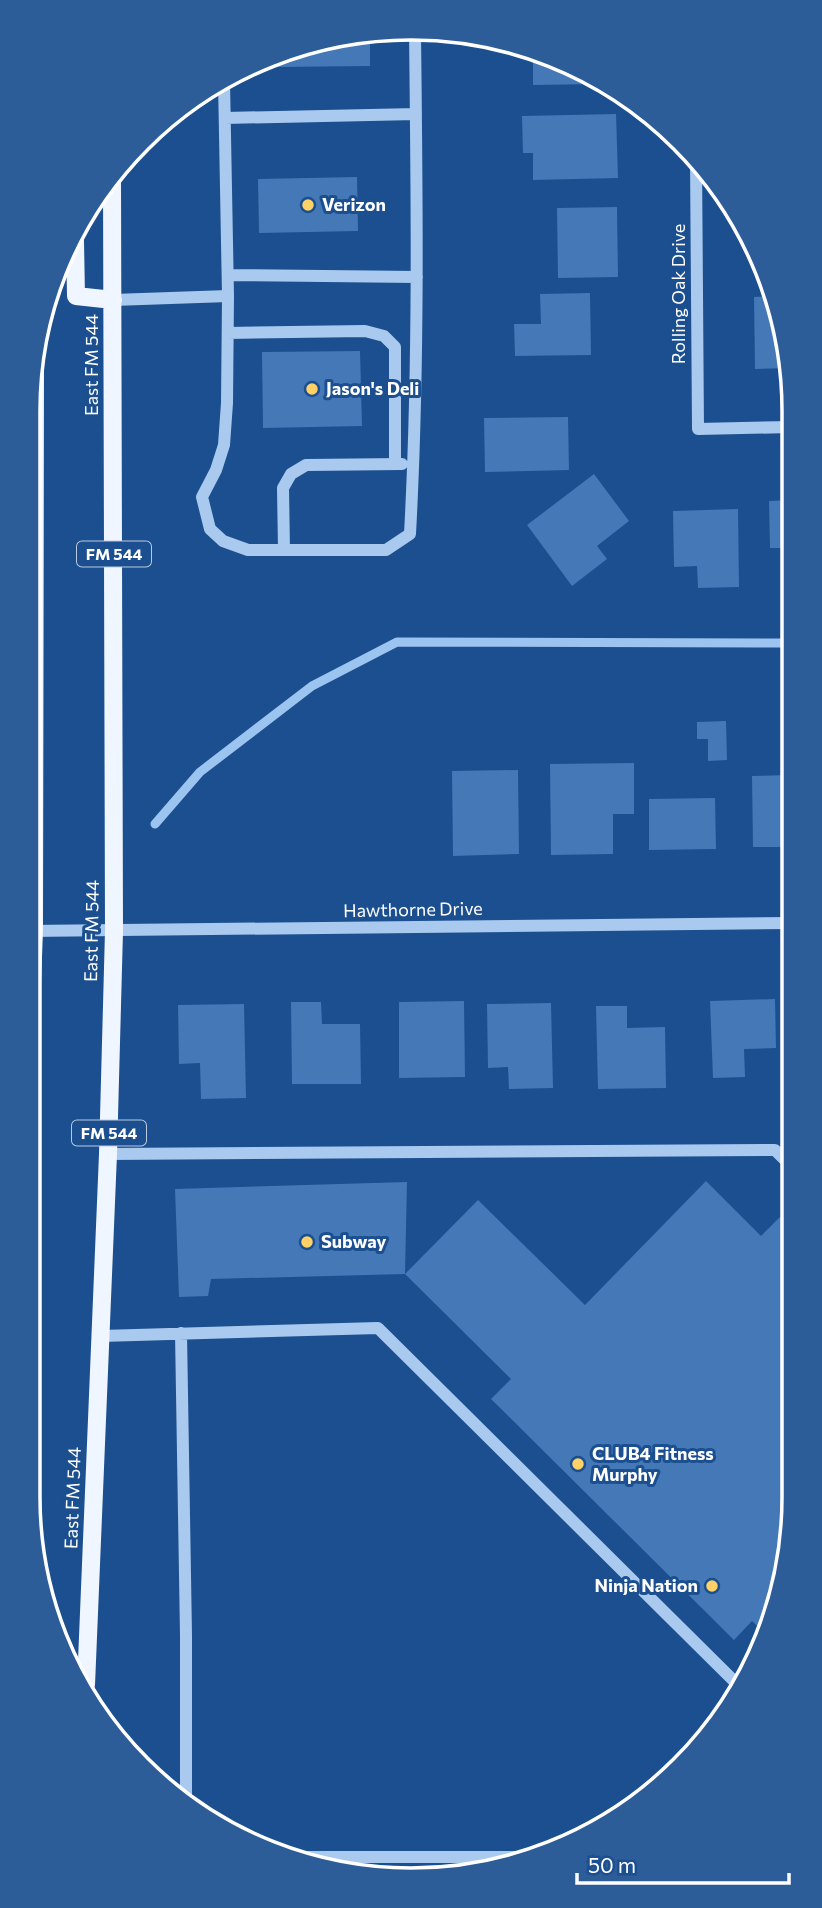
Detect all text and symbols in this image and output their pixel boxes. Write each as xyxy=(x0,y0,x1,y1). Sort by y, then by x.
place label: Verizon xyxy=(322,193,386,215)
marker: Verizon xyxy=(300,197,316,213)
street label: Rolling Oak Drive xyxy=(667,224,689,364)
street label: East FM 544 xyxy=(80,314,102,416)
place label: Jason's Deli xyxy=(326,377,419,399)
marker: Jason's Deli xyxy=(304,381,320,397)
road number: FM 544 xyxy=(77,541,151,566)
street label: East FM 544 xyxy=(79,880,103,982)
street label: Hawthorne Drive xyxy=(343,897,483,921)
road number: FM 544 xyxy=(72,1120,146,1146)
place label: Subway xyxy=(321,1230,386,1252)
marker: Subway xyxy=(299,1234,315,1250)
place label: CLUB4 Fitness Murphy xyxy=(592,1442,714,1485)
street label: East FM 544 xyxy=(59,1446,85,1549)
marker: CLUB4 Fitness Murphy xyxy=(570,1456,586,1472)
place label: Ninja Nation xyxy=(594,1574,698,1596)
marker: Ninja Nation xyxy=(704,1578,720,1594)
scale bar xyxy=(577,1842,789,1886)
text: 50 m xyxy=(588,1852,636,1877)

